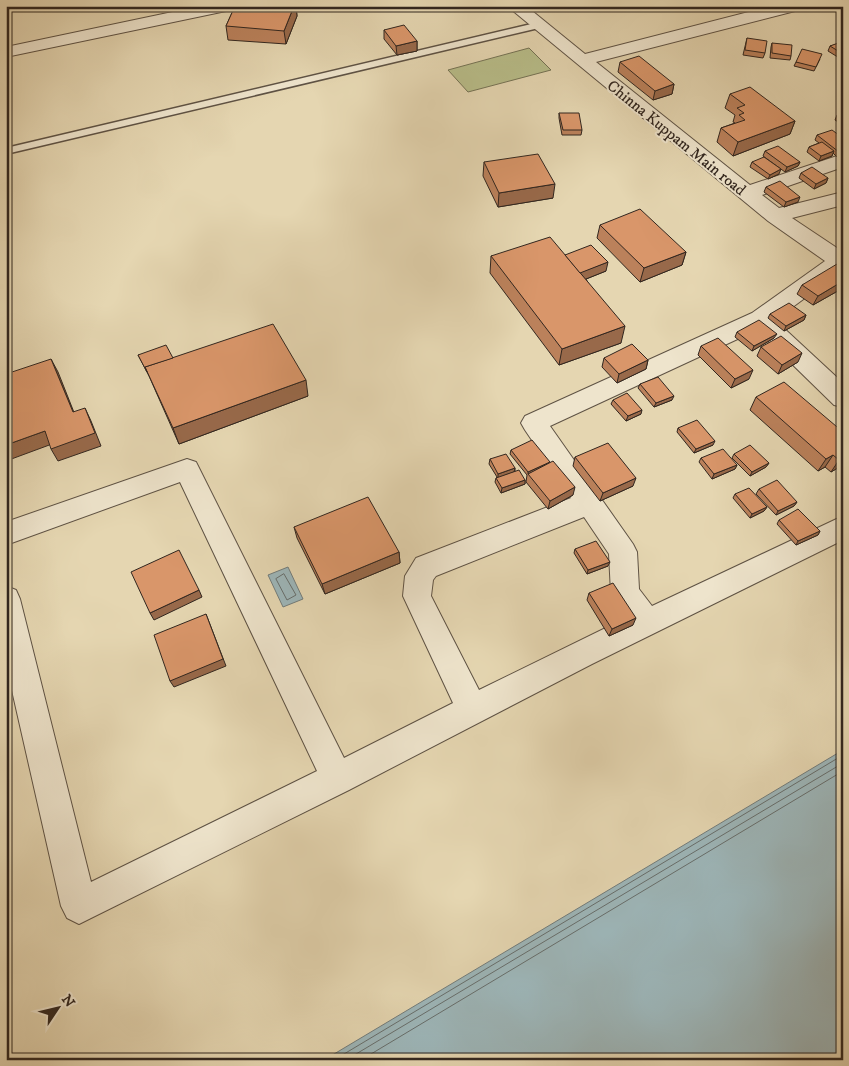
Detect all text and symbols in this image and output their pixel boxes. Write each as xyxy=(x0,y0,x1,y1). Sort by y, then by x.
street label: Chinna Kuppam Main road xyxy=(603,76,750,200)
north arrow xyxy=(32,984,82,1034)
text: N xyxy=(57,991,79,1011)

